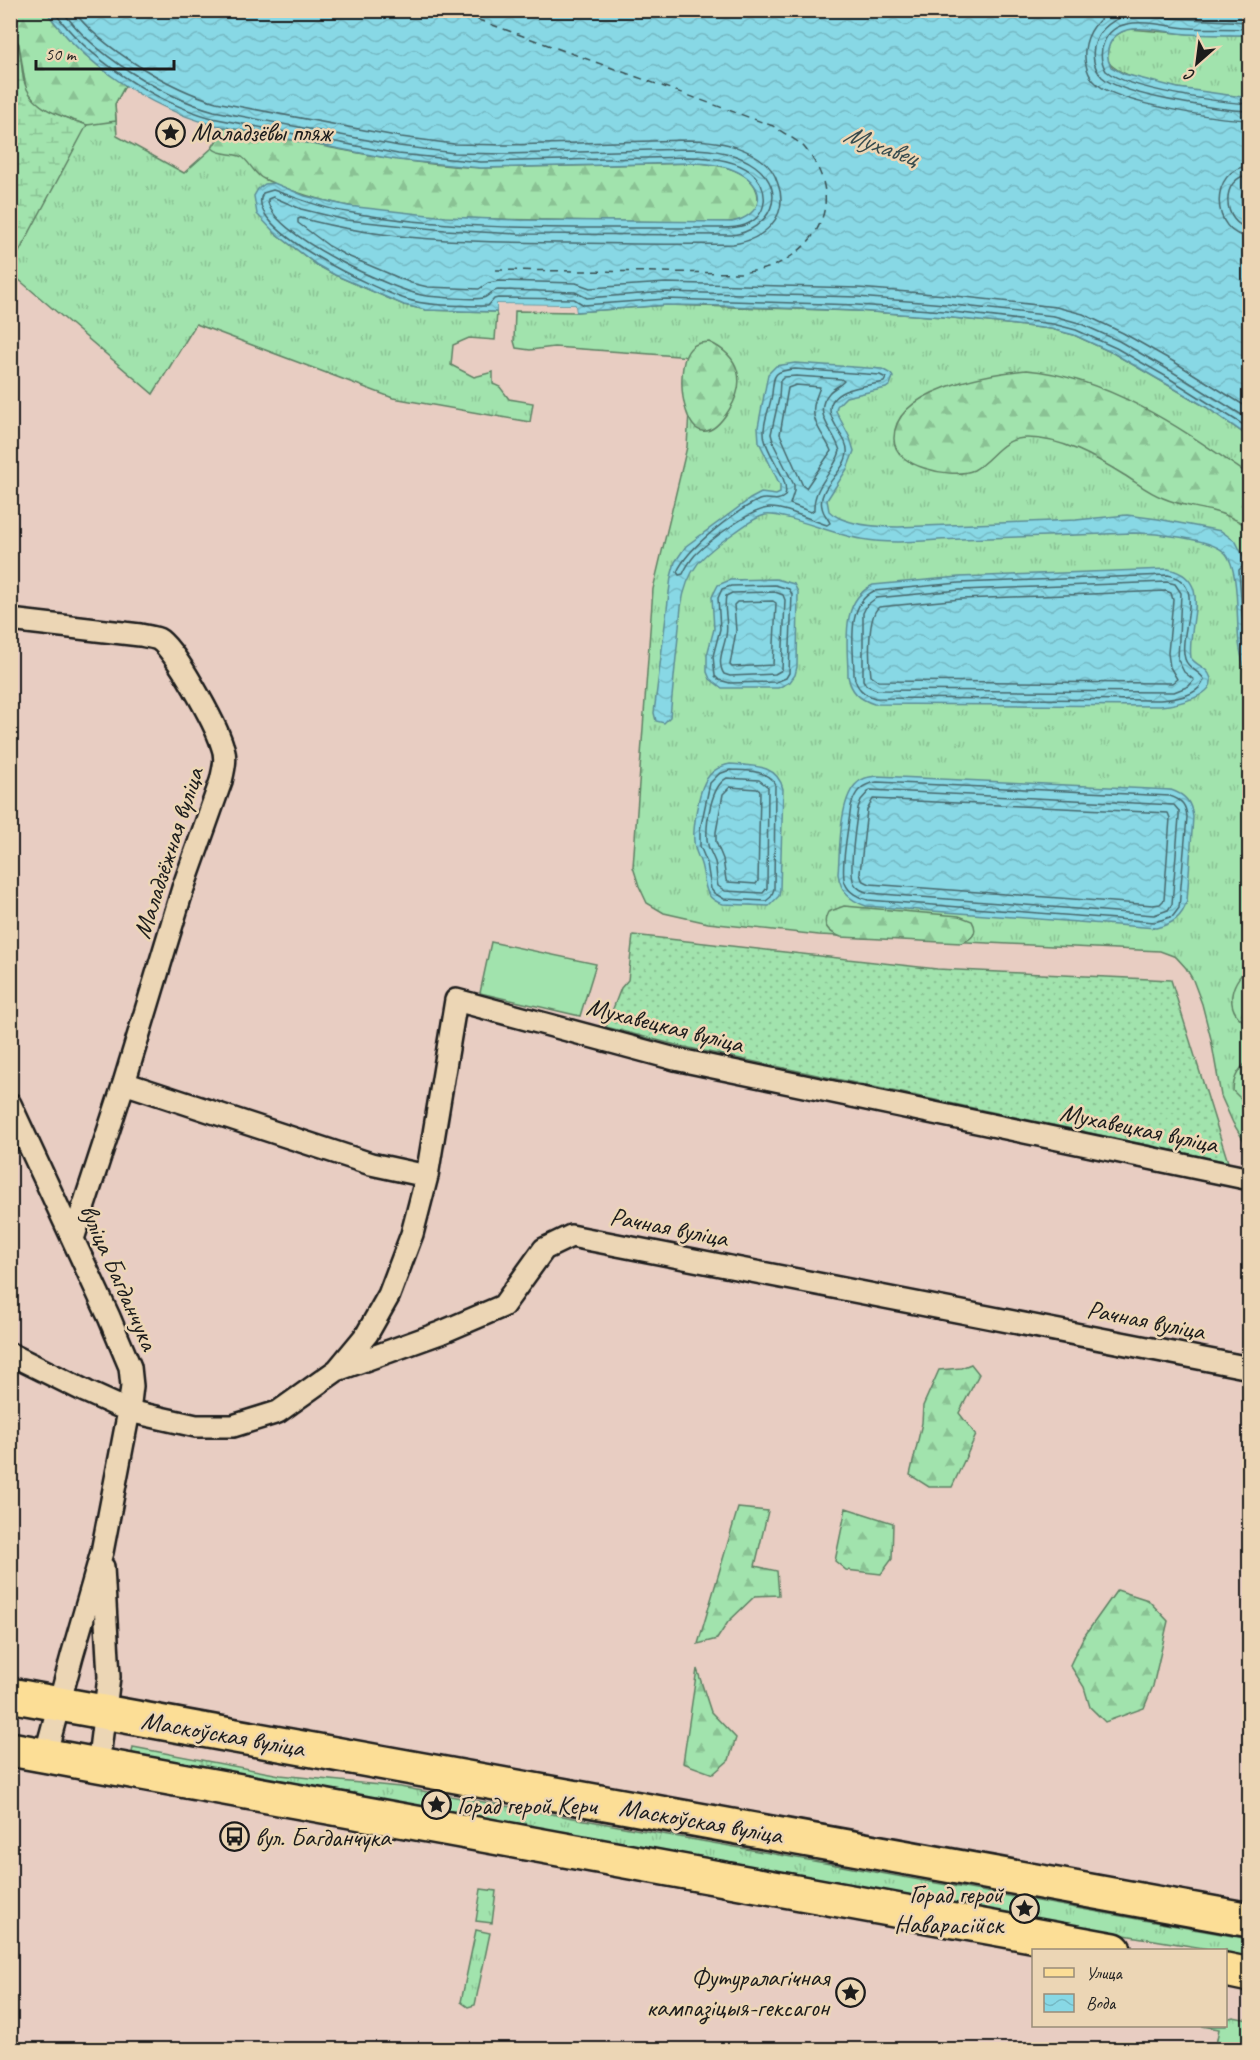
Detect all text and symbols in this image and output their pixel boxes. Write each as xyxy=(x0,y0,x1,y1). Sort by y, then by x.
scale bar xyxy=(36,33,174,71)
north arrow xyxy=(1167,33,1227,93)
text: 50 m xyxy=(45,43,78,65)
text: С xyxy=(1180,64,1199,86)
place icon: Маладзёвы пляж xyxy=(154,116,186,148)
place label: Маладзёвы пляж xyxy=(191,116,334,149)
water label: Мухавец xyxy=(839,116,926,175)
street label: Маладзёжная вуліца xyxy=(125,762,212,943)
street label: Мухавецкая вуліца xyxy=(583,990,748,1061)
street label: Мухавецкая вуліца xyxy=(1057,1095,1222,1161)
street label: вуліца Багданчука xyxy=(72,1199,167,1357)
street label: Рачная вуліца xyxy=(607,1199,732,1255)
street label: Рачная вуліца xyxy=(1084,1292,1209,1348)
street label: Маскоўская вуліца xyxy=(139,1703,309,1765)
place icon: Горад герой Керч xyxy=(420,1789,452,1821)
place label: Горад герой Керч xyxy=(457,1789,598,1822)
street label: Маскоўская вуліца xyxy=(617,1790,787,1852)
bus stop icon: вул. Багданчука xyxy=(218,1821,250,1853)
place label: вул. Багданчука xyxy=(255,1821,392,1854)
place label: Горад герой Наварасійск xyxy=(894,1878,1006,1941)
place icon: Горад герой Наварасійск xyxy=(1008,1893,1040,1925)
legend xyxy=(1032,1949,1227,2027)
place label: Футуралагічная кампазіцыя-гексагон xyxy=(646,1961,831,2025)
text: Улица xyxy=(1086,1962,1123,1984)
place icon: Футуралагічная кампазіцыя-гексагон xyxy=(834,1976,866,2008)
text: Вода xyxy=(1086,1992,1117,2014)

